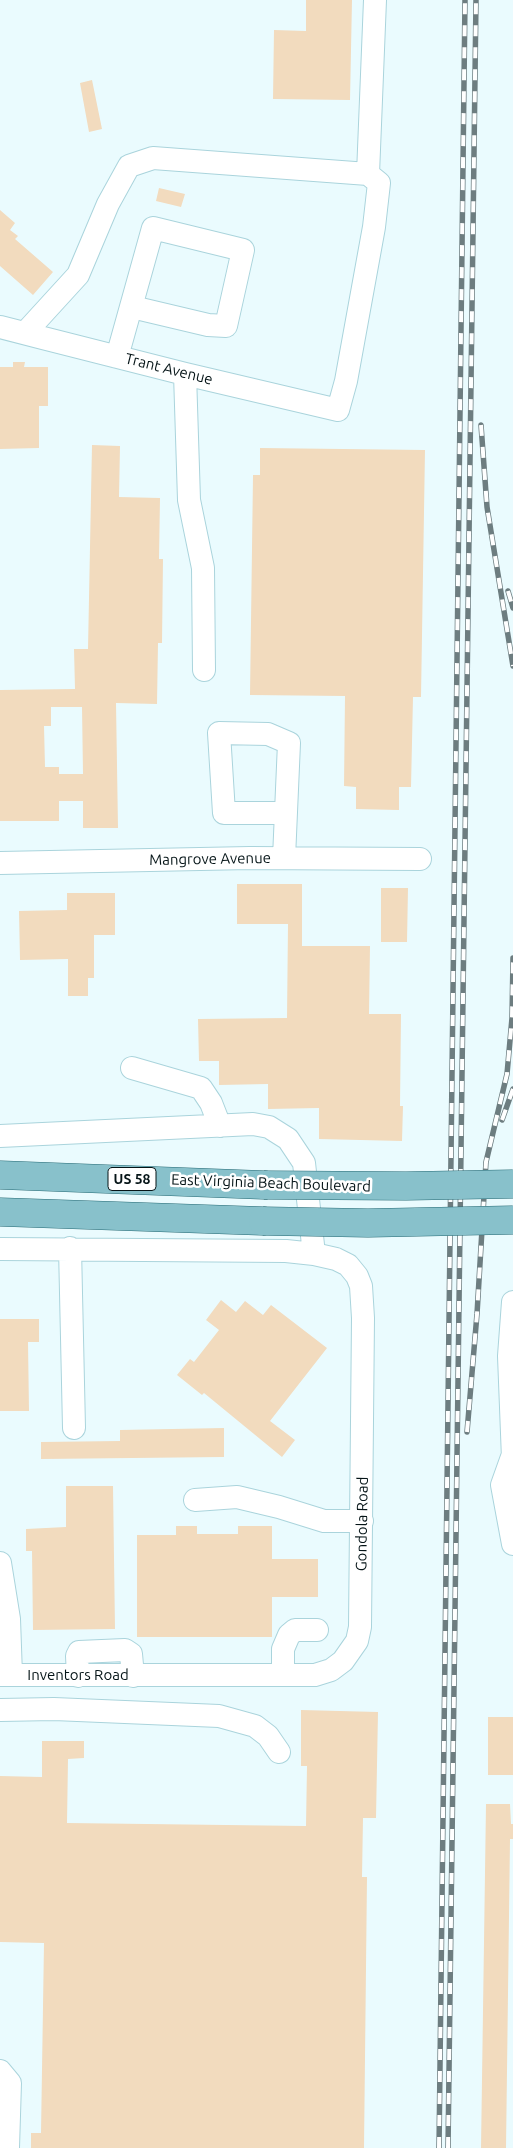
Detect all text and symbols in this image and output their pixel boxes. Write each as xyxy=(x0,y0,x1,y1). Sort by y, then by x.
street label: Trant Avenue xyxy=(123,349,215,389)
street label: Mangrove Avenue xyxy=(149,849,271,869)
road number: US 58 xyxy=(108,1168,156,1190)
street label: East Virginia Beach Boulevard xyxy=(171,1171,371,1195)
street label: Gondola Road xyxy=(352,1477,372,1571)
street label: Inventors Road xyxy=(27,1666,129,1684)

